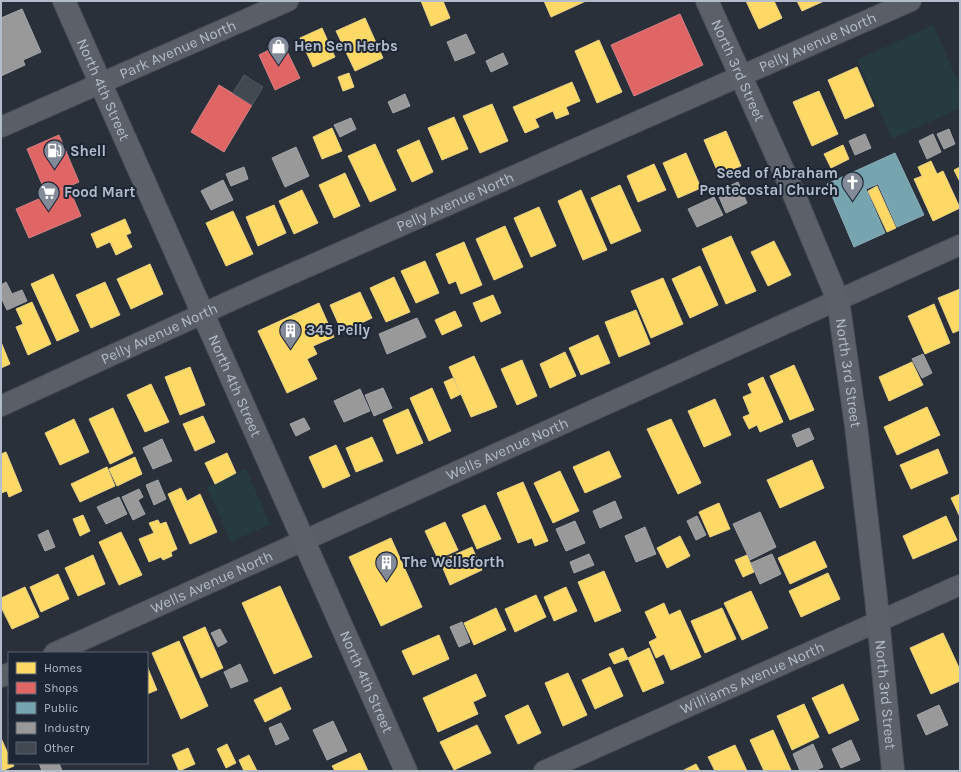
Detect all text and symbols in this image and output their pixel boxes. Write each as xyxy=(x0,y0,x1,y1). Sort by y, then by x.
street label: Pelly Avenue North xyxy=(756,8,879,76)
street label: Park Avenue North xyxy=(117,16,239,83)
street label: North 3rd Street xyxy=(707,16,769,125)
shop icon: Hen Sen Herbs xyxy=(266,33,292,66)
street label: North 4th Street xyxy=(73,36,134,144)
place label: Hen Sen Herbs xyxy=(294,37,398,55)
fuel station icon: Shell xyxy=(42,138,68,171)
place label: Shell xyxy=(70,142,106,160)
place label: Seed of Abraham Pentecostal Church xyxy=(699,164,838,199)
street label: Pelly Avenue North xyxy=(394,168,517,236)
church icon: Seed of Abraham Pentecostal Church xyxy=(840,169,866,202)
supermarket icon: Food Mart xyxy=(35,179,61,212)
place label: Food Mart xyxy=(64,183,135,201)
street label: Pelly Avenue North xyxy=(98,299,220,368)
building icon: 345 Pelly xyxy=(278,317,304,350)
street label: North 3rd Street xyxy=(832,317,865,429)
place label: 345 Pelly xyxy=(306,321,371,339)
street label: North 4th Street xyxy=(204,332,266,440)
street label: Wells Avenue North xyxy=(443,414,571,484)
street label: Wells Avenue North xyxy=(148,547,276,617)
building icon: The Wellsforth xyxy=(373,549,399,582)
place label: The Wellsforth xyxy=(402,553,505,571)
street label: North 4th Street xyxy=(336,628,397,736)
street label: Williams Avenue North xyxy=(677,638,827,718)
street label: North 3rd Street xyxy=(871,639,900,751)
legend xyxy=(8,652,148,764)
text: Homes xyxy=(44,661,82,675)
text: Shops xyxy=(44,681,78,695)
text: Public xyxy=(44,701,78,715)
text: Industry xyxy=(44,721,90,735)
text: Other xyxy=(44,741,75,755)

